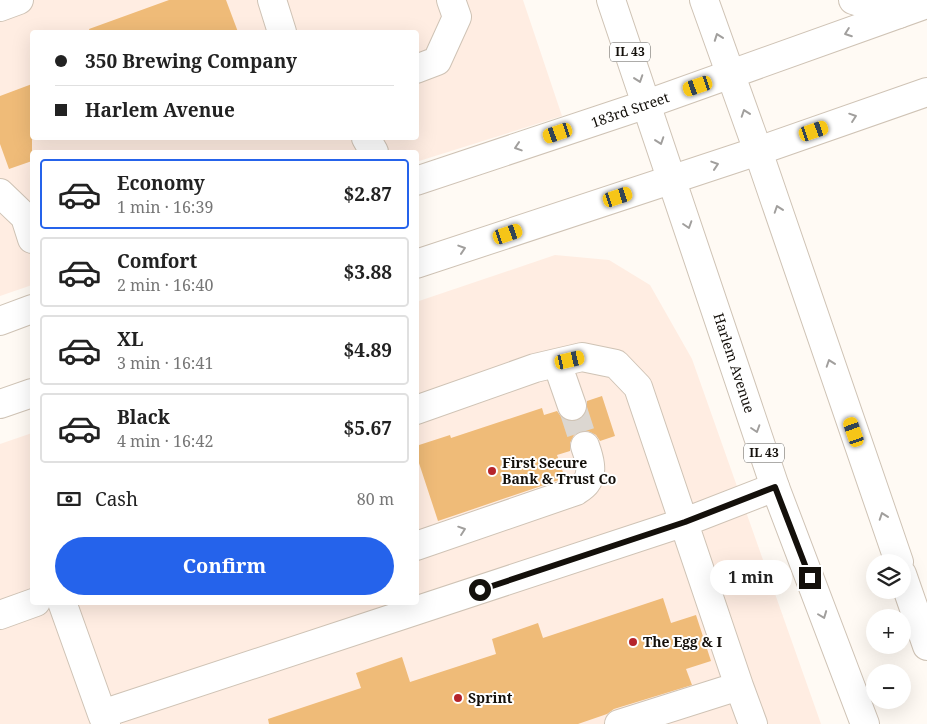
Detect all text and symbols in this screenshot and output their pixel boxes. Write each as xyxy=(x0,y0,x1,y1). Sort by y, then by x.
one-way arrow xyxy=(844,27,853,37)
one-way arrow xyxy=(714,34,724,42)
road number: IL 43 xyxy=(610,42,650,62)
text: 350 Brewing Company xyxy=(85,48,297,74)
one-way arrow xyxy=(633,74,643,83)
car xyxy=(681,74,714,98)
street label: 183rd Street xyxy=(588,87,671,132)
text: Harlem Avenue xyxy=(85,97,235,123)
one-way arrow xyxy=(740,109,750,117)
one-way arrow xyxy=(849,113,857,123)
car xyxy=(797,119,830,143)
car xyxy=(541,121,574,145)
one-way arrow xyxy=(654,137,664,145)
one-way arrow xyxy=(514,141,523,151)
one-way arrow xyxy=(710,161,719,171)
text: Economy xyxy=(117,170,205,196)
icon: car xyxy=(57,172,102,217)
text: $2.87 xyxy=(343,181,392,207)
car xyxy=(601,185,634,209)
text: 1 min · 16:39 xyxy=(117,196,213,218)
one-way arrow xyxy=(773,205,783,214)
one-way arrow xyxy=(682,220,692,229)
car xyxy=(491,222,524,246)
one-way arrow xyxy=(458,245,466,255)
text: Comfort xyxy=(117,248,197,274)
icon: car xyxy=(57,250,102,295)
text: $3.88 xyxy=(343,259,392,285)
text: 2 min · 16:40 xyxy=(117,274,213,296)
street label: Harlem Avenue xyxy=(709,310,760,415)
text: XL xyxy=(117,326,143,352)
icon: car xyxy=(57,328,102,373)
text: $4.89 xyxy=(343,337,392,363)
car xyxy=(553,349,586,371)
text: 3 min · 16:41 xyxy=(117,352,213,374)
one-way arrow xyxy=(826,359,836,367)
text: Black xyxy=(117,404,170,430)
icon: car xyxy=(57,406,102,451)
text: $5.67 xyxy=(343,415,392,441)
car xyxy=(842,415,865,449)
one-way arrow xyxy=(750,424,760,433)
text: 4 min · 16:42 xyxy=(117,430,213,452)
road number: IL 43 xyxy=(744,443,784,462)
place label: First Secure Bank & Trust Co xyxy=(502,453,616,488)
marker: First Secure Bank & Trust Co xyxy=(486,465,498,477)
icon: cash xyxy=(55,485,83,513)
text: Cash xyxy=(95,486,138,512)
text: 80 m xyxy=(357,488,394,510)
one-way arrow xyxy=(879,513,889,521)
one-way arrow xyxy=(458,526,466,536)
button: Confirm xyxy=(55,537,394,595)
map controls xyxy=(866,554,911,709)
button: layers xyxy=(866,554,911,599)
callout: 1 min xyxy=(710,560,792,596)
text: 1 min xyxy=(728,566,774,588)
route end xyxy=(799,567,821,589)
route start xyxy=(469,579,491,601)
button: + xyxy=(866,609,911,654)
one-way arrow xyxy=(817,610,827,619)
place label: The Egg & I xyxy=(643,632,722,651)
marker: The Egg & I xyxy=(627,636,639,648)
button: − xyxy=(866,664,911,709)
place label: Sprint xyxy=(468,688,513,707)
marker: Sprint xyxy=(452,692,464,704)

